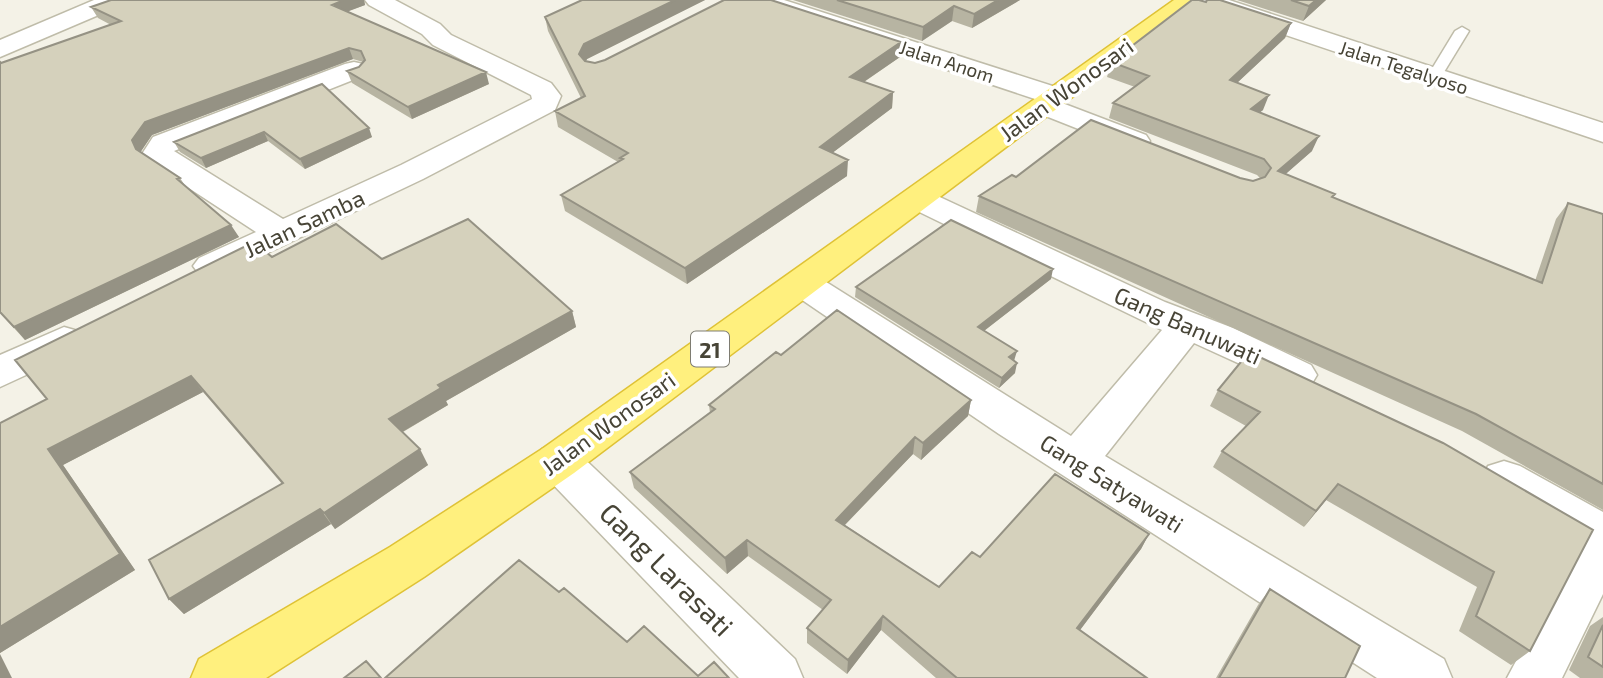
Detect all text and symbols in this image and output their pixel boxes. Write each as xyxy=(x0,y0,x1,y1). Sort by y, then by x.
street label: Jalan Wonosari xyxy=(994,31,1138,147)
street label: Jalan Anom xyxy=(897,35,997,87)
street label: Jalan Tegalyoso xyxy=(1337,35,1471,99)
street label: Jalan Samba xyxy=(239,183,369,263)
street label: Gang Banuwati xyxy=(1110,280,1266,370)
road number: 21 xyxy=(691,332,729,366)
street label: Jalan Wonosari xyxy=(536,365,680,481)
street label: Gang Satyawati xyxy=(1035,428,1189,538)
street label: Gang Larasati xyxy=(593,495,741,643)

